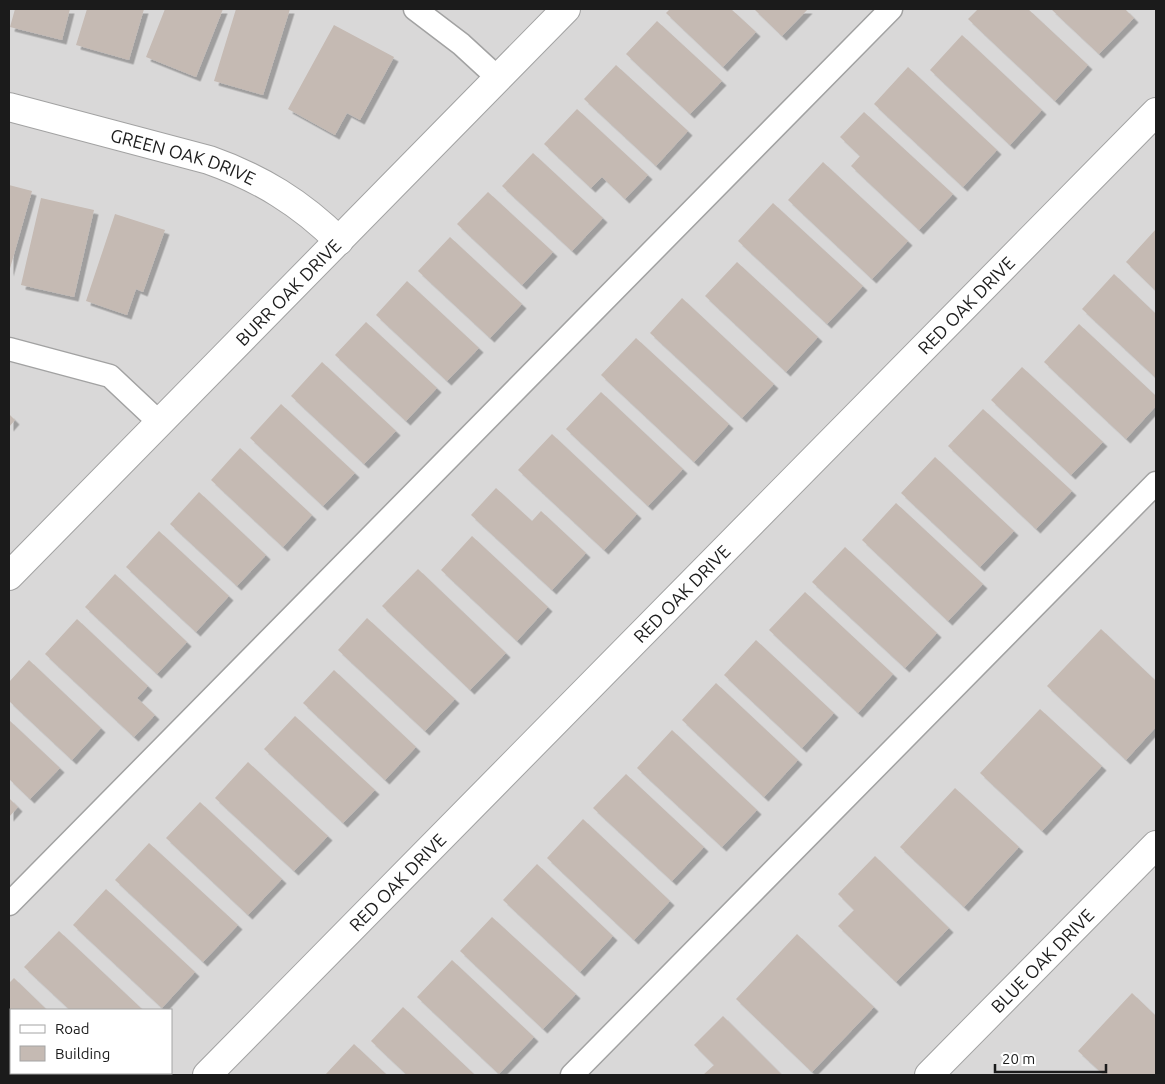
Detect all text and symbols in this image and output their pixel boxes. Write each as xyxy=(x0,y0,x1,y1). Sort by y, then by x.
street label: GREEN OAK DRIVE xyxy=(108,124,259,188)
street label: BURR OAK DRIVE xyxy=(231,235,344,349)
street label: RED OAK DRIVE xyxy=(913,252,1018,358)
street label: RED OAK DRIVE xyxy=(629,541,734,646)
street label: RED OAK DRIVE xyxy=(345,829,450,935)
street label: BLUE OAK DRIVE xyxy=(987,904,1098,1016)
legend xyxy=(10,1009,172,1074)
text: Road xyxy=(55,1020,90,1037)
scale bar xyxy=(995,1042,1106,1074)
text: Building xyxy=(55,1045,110,1062)
text: 20 m xyxy=(1002,1050,1035,1067)

